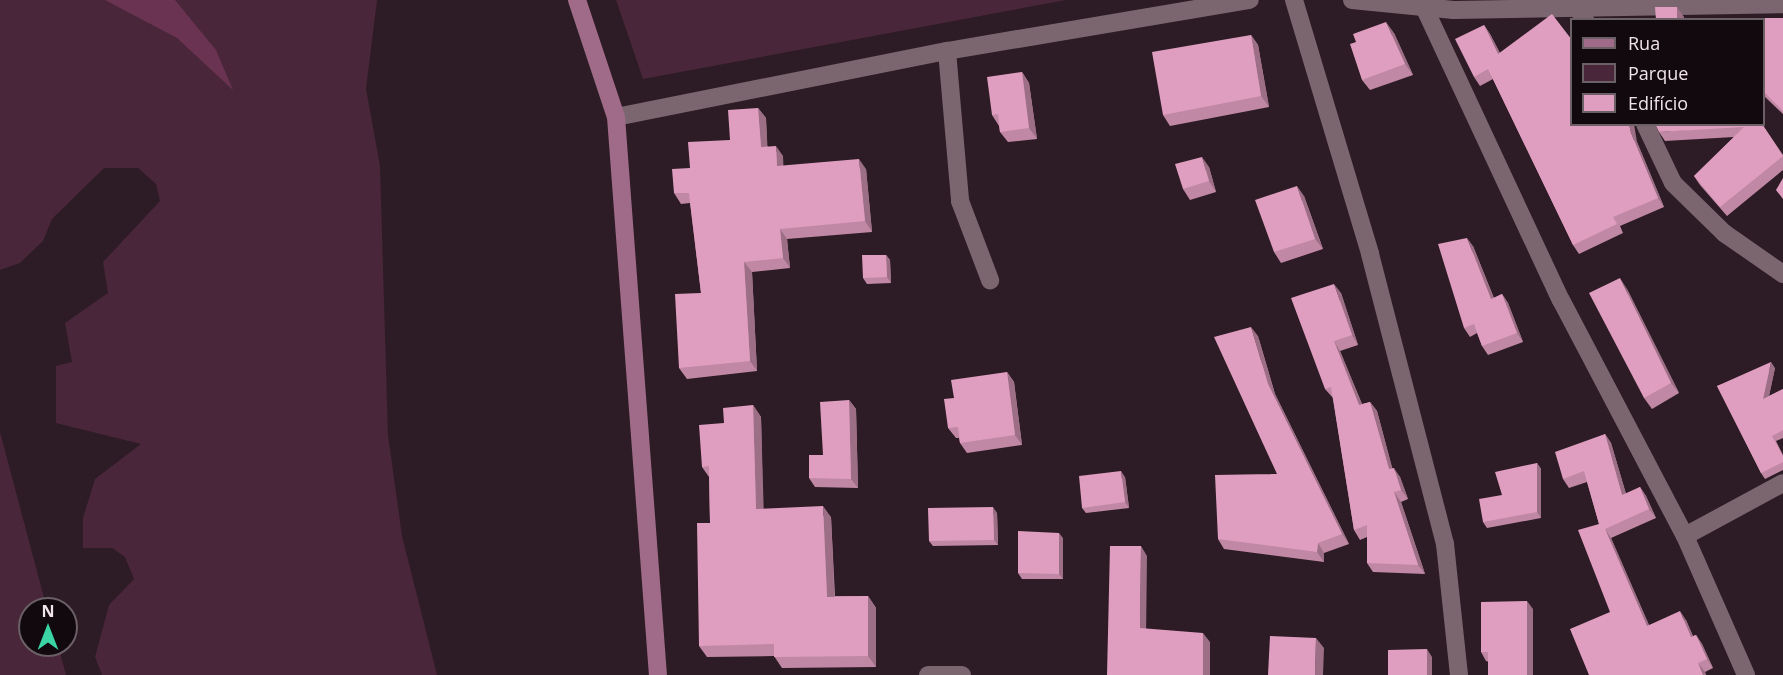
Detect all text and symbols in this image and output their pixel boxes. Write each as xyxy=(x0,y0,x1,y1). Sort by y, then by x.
legend xyxy=(1570,18,1765,126)
text: Rua xyxy=(1628,31,1660,55)
text: Parque xyxy=(1628,61,1688,85)
text: Edifício xyxy=(1628,91,1688,115)
north arrow xyxy=(18,597,78,657)
text: N xyxy=(41,600,55,622)

